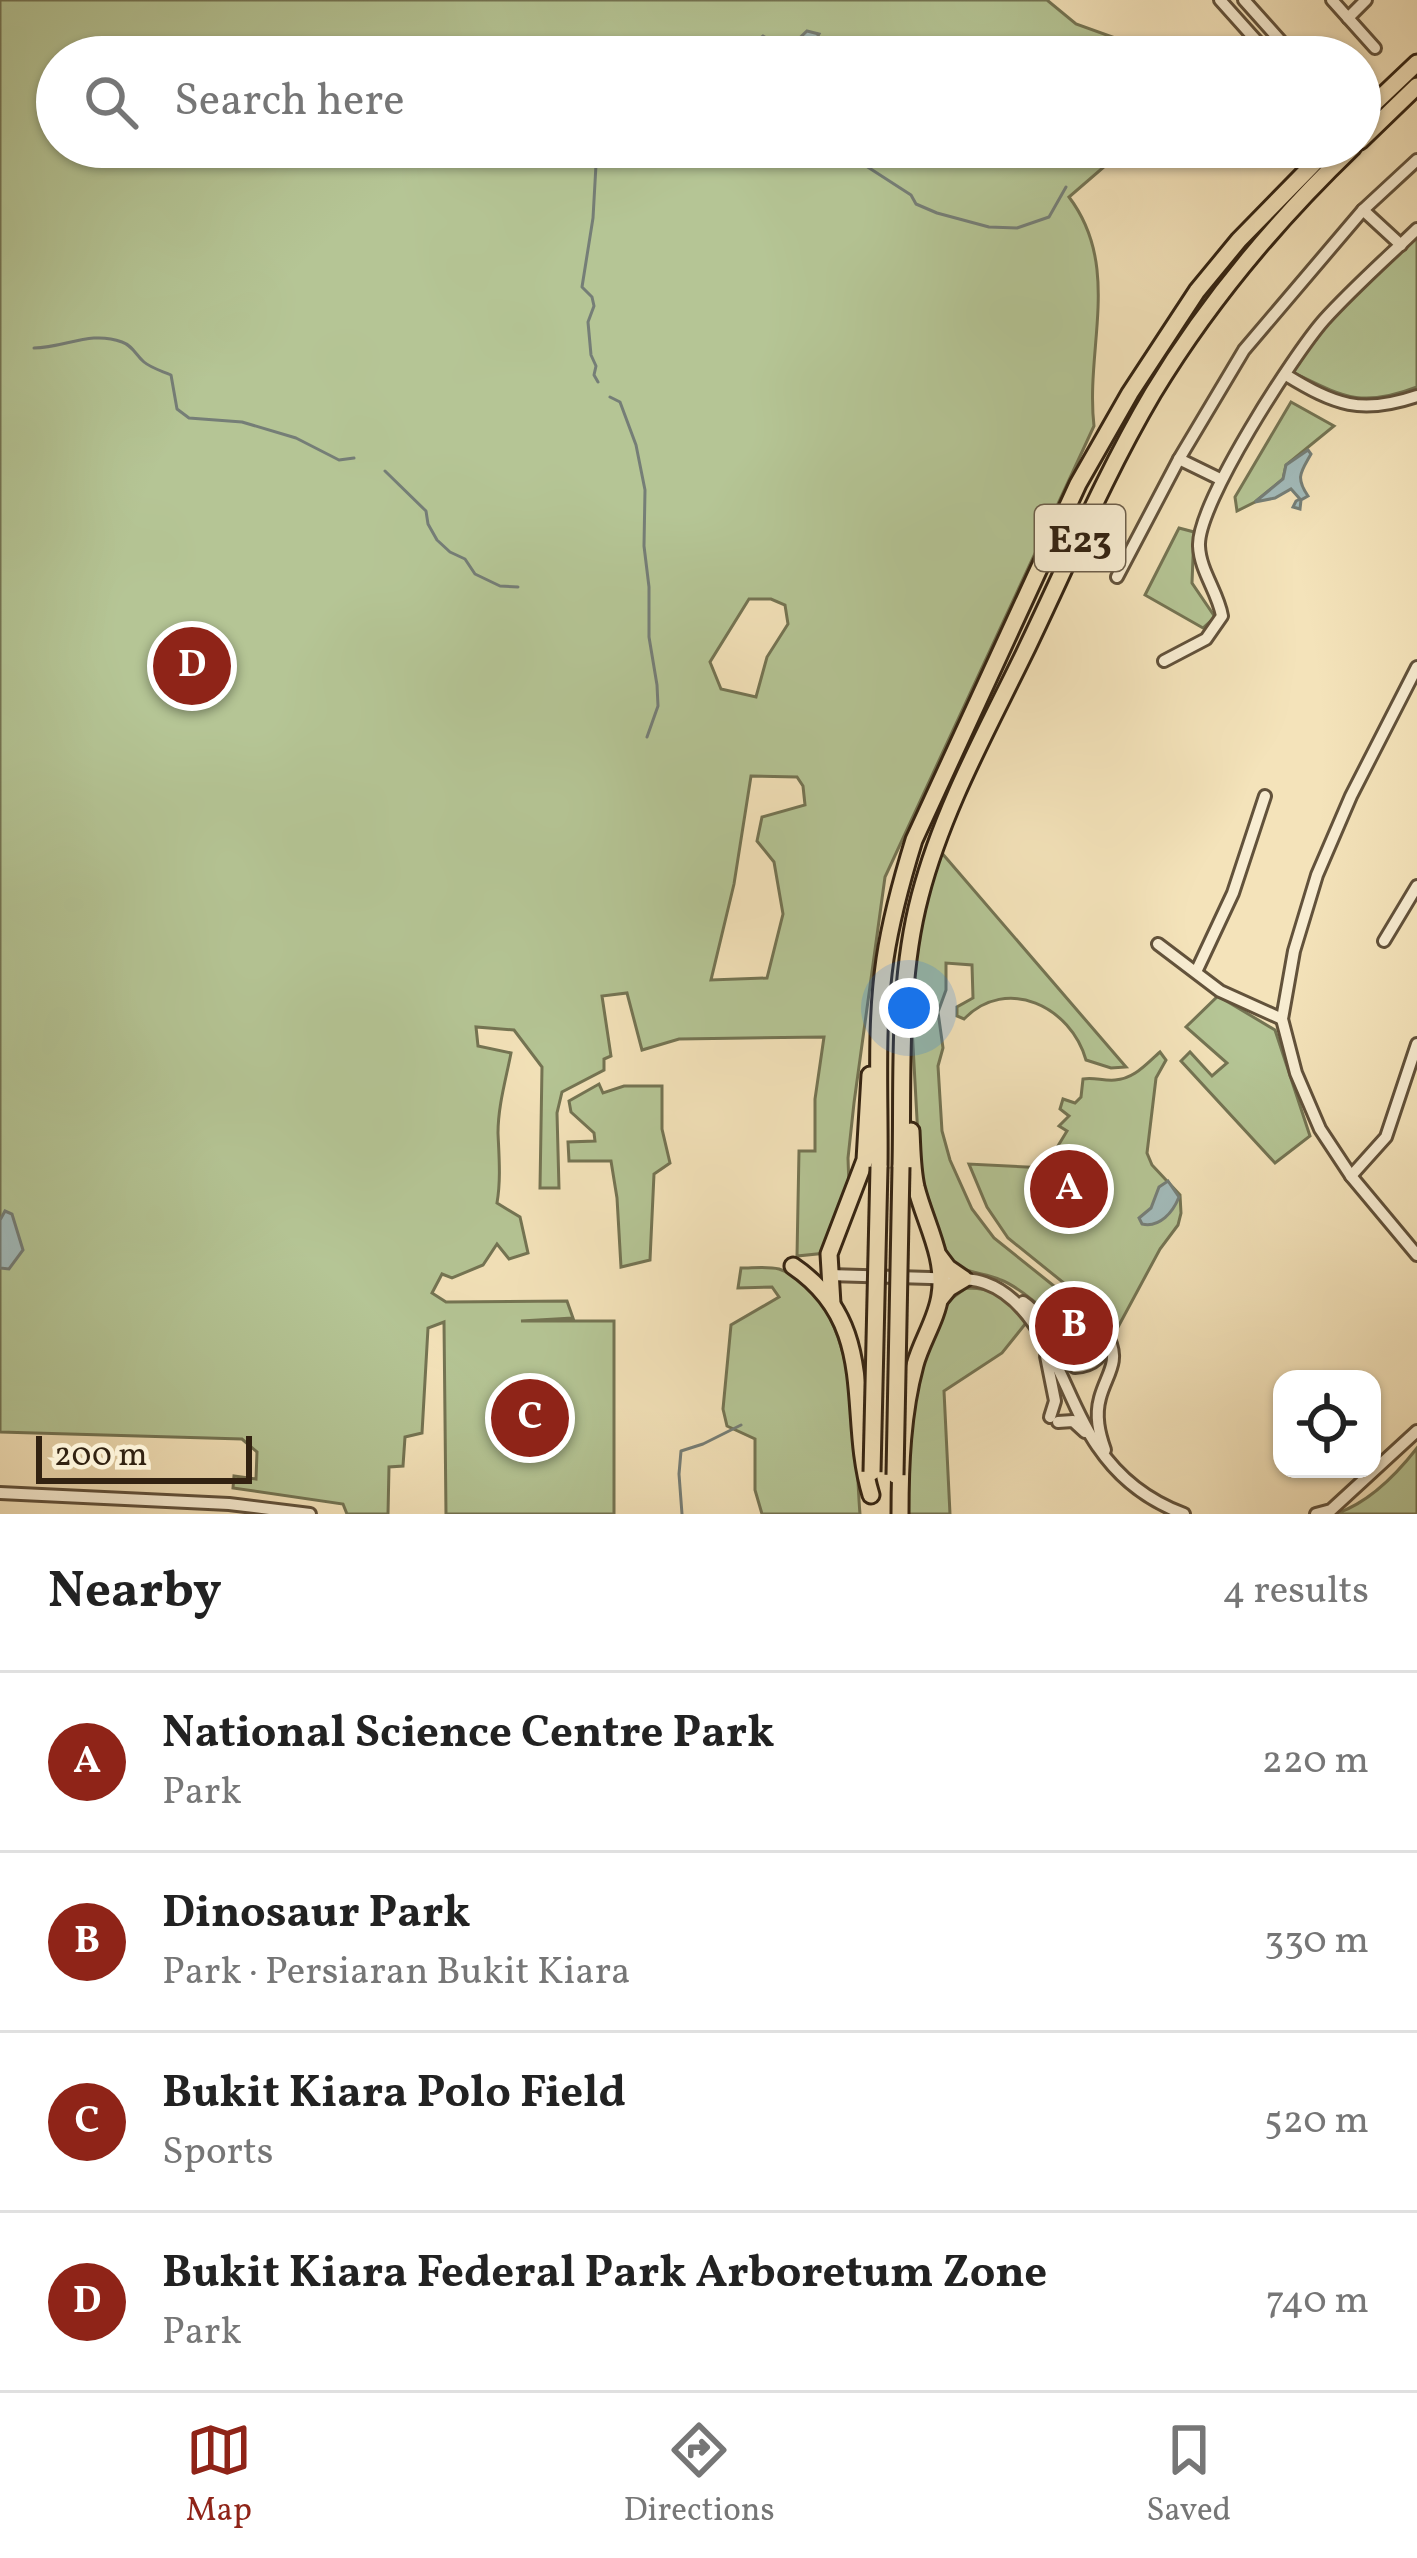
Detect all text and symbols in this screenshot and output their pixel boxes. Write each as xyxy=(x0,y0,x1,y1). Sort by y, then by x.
search box xyxy=(36,36,1381,168)
icon: search xyxy=(78,69,144,135)
text: Search here xyxy=(174,71,405,134)
road number: E23 xyxy=(1035,505,1125,571)
pin: D xyxy=(153,621,231,711)
your location xyxy=(879,978,939,1038)
pin: A xyxy=(1030,1144,1108,1234)
pin: B xyxy=(1035,1281,1113,1371)
map controls xyxy=(1273,1370,1381,1478)
button: locate xyxy=(1273,1370,1381,1478)
pin: C xyxy=(491,1373,569,1463)
scale bar xyxy=(36,1430,252,1483)
text: 200 m xyxy=(54,1434,148,1480)
text: Nearby xyxy=(48,1557,222,1628)
text: 4 results xyxy=(1222,1565,1369,1619)
text: National Science Centre Park xyxy=(162,1703,774,1766)
text: A xyxy=(73,1735,101,1789)
text: 220 m xyxy=(1262,1735,1369,1789)
text: Park xyxy=(162,1766,242,1820)
text: Dinosaur Park xyxy=(162,1883,471,1946)
text: B xyxy=(74,1915,100,1969)
text: 330 m xyxy=(1264,1915,1369,1969)
text: Park · Persiaran Bukit Kiara xyxy=(162,1946,630,2000)
text: Bukit Kiara Polo Field xyxy=(162,2063,626,2126)
text: C xyxy=(74,2095,100,2149)
text: 520 m xyxy=(1264,2095,1369,2149)
text: Sports xyxy=(162,2126,273,2180)
text: Bukit Kiara Federal Park Arboretum Zone xyxy=(162,2243,1047,2306)
text: D xyxy=(73,2275,101,2329)
text: 740 m xyxy=(1266,2275,1369,2329)
text: Park xyxy=(162,2306,242,2360)
tab: Map xyxy=(186,2417,252,2535)
tab: Directions xyxy=(623,2417,775,2535)
tab: Saved xyxy=(1146,2417,1231,2535)

